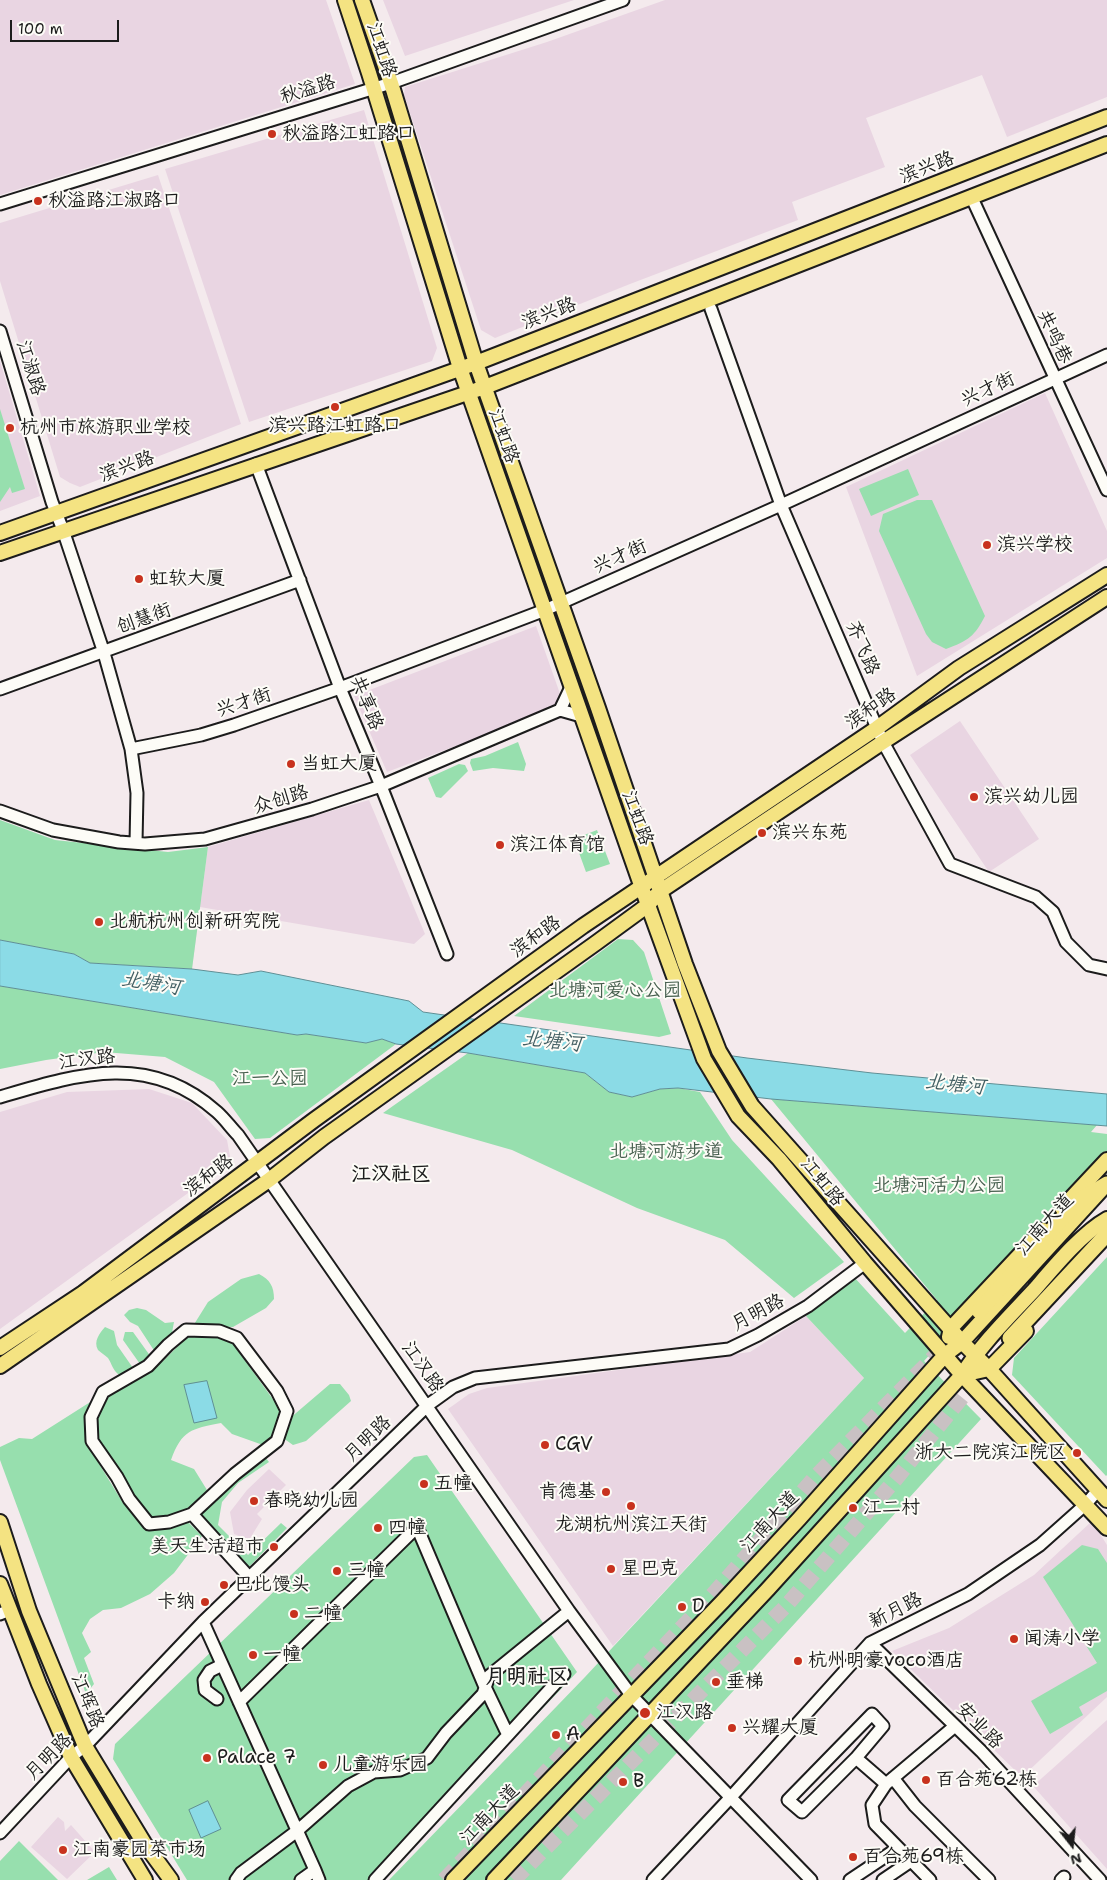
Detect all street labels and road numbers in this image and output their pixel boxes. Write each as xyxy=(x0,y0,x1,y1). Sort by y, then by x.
street label: 江虹路 xyxy=(361,19,401,81)
street label: 秋溢路 xyxy=(277,71,339,109)
street label: 滨兴路 xyxy=(896,147,958,189)
street label: 滨兴路 xyxy=(518,293,580,335)
street label: 共鸣巷 xyxy=(1032,306,1076,368)
street label: 江淑路 xyxy=(11,337,49,399)
street label: 兴才街 xyxy=(957,368,1019,412)
street label: 江虹路 xyxy=(483,405,523,467)
street label: 滨兴路 xyxy=(96,447,158,487)
street label: 兴才街 xyxy=(589,535,651,579)
street label: 创慧街 xyxy=(113,599,175,639)
street label: 齐飞路 xyxy=(840,617,884,679)
street label: 共享路 xyxy=(345,672,387,734)
street label: 兴才街 xyxy=(213,683,275,723)
street label: 滨和路 xyxy=(841,683,901,735)
street label: 众创路 xyxy=(250,781,312,819)
street label: 江虹路 xyxy=(617,787,657,849)
street label: 滨和路 xyxy=(506,911,566,963)
street label: 江汉路 xyxy=(57,1045,117,1075)
street label: 滨和路 xyxy=(179,1150,239,1202)
street label: 江虹路 xyxy=(795,1153,849,1211)
street label: 江南大道 xyxy=(1011,1189,1079,1261)
street label: 月明路 xyxy=(727,1290,789,1336)
street label: 江汉路 xyxy=(396,1337,448,1397)
street label: 月明路 xyxy=(340,1411,396,1467)
street label: 江南大道 xyxy=(736,1486,804,1558)
street label: 新月路 xyxy=(865,1588,927,1634)
street label: 江晖路 xyxy=(66,1670,108,1732)
street label: 安业路 xyxy=(951,1698,1007,1754)
street label: 月明路 xyxy=(21,1729,77,1785)
street label: 江南大道 xyxy=(455,1780,525,1850)

